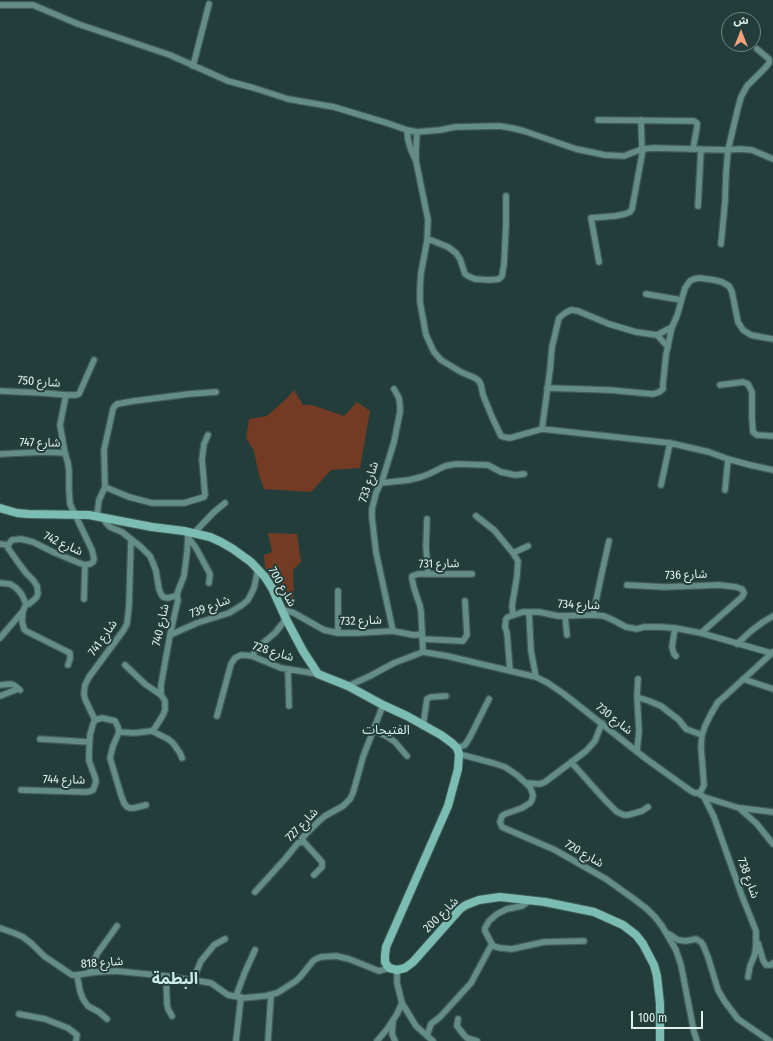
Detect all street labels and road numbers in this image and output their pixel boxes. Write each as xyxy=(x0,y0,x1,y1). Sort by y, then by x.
street label: شارع 750 xyxy=(17,373,61,391)
street label: شارع 747 xyxy=(19,435,61,451)
street label: شارع 733 xyxy=(356,460,382,504)
street label: شارع 742 xyxy=(41,529,85,559)
street label: شارع 731 xyxy=(418,556,460,572)
street label: شارع 700 xyxy=(265,565,299,609)
street label: شارع 736 xyxy=(665,567,707,583)
street label: شارع 739 xyxy=(188,593,232,621)
street label: شارع 734 xyxy=(558,597,600,613)
street label: شارع 740 xyxy=(150,603,172,647)
street label: شارع 732 xyxy=(340,613,382,629)
street label: شارع 741 xyxy=(85,617,121,659)
street label: شارع 728 xyxy=(251,639,295,665)
street label: شارع 730 xyxy=(593,700,635,738)
street label: شارع 744 xyxy=(43,772,85,788)
street label: شارع 727 xyxy=(283,805,321,845)
street label: شارع 720 xyxy=(562,837,606,871)
street label: شارع 738 xyxy=(734,856,762,900)
street label: شارع 200 xyxy=(420,894,462,936)
street label: شارع 818 xyxy=(80,954,124,972)

